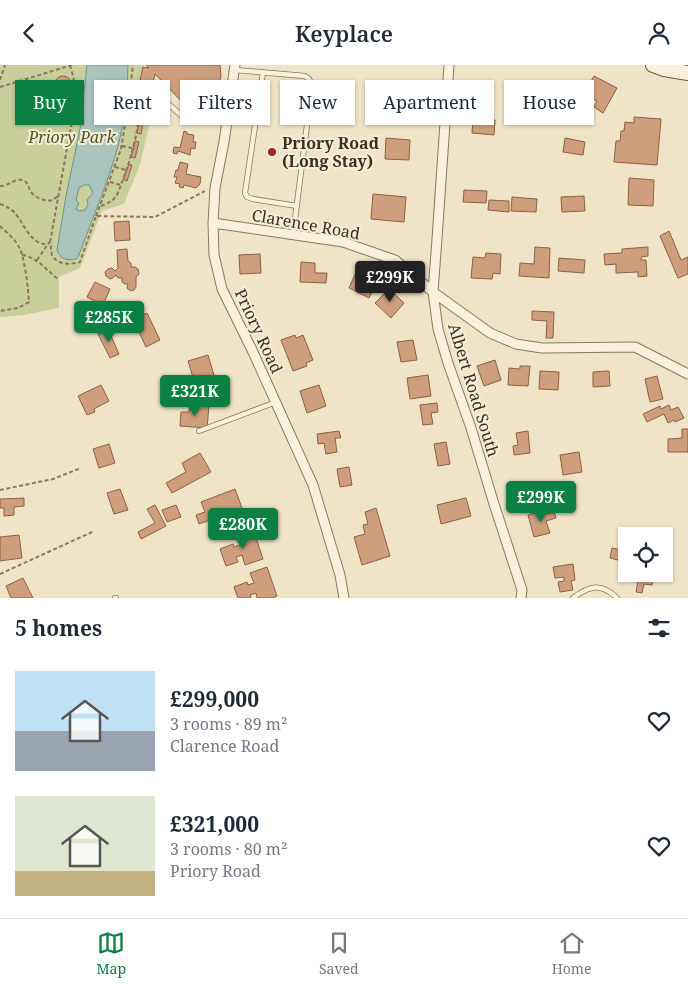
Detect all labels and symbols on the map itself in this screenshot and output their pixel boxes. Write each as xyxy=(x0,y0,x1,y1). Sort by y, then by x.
park label: Priory Park xyxy=(27,126,117,148)
place label: Priory Road (Long Stay) xyxy=(282,132,380,172)
marker: Priory Road (Long Stay) xyxy=(266,146,278,158)
street label: Clarence Road xyxy=(250,204,362,244)
pin: £299K xyxy=(355,261,425,303)
street label: Priory Road xyxy=(230,285,288,377)
pin: £285K xyxy=(74,301,144,343)
street label: Albert Road South xyxy=(443,321,505,459)
pin: £321K xyxy=(160,375,230,417)
pin: £299K xyxy=(506,481,576,523)
pin: £280K xyxy=(208,507,278,550)

